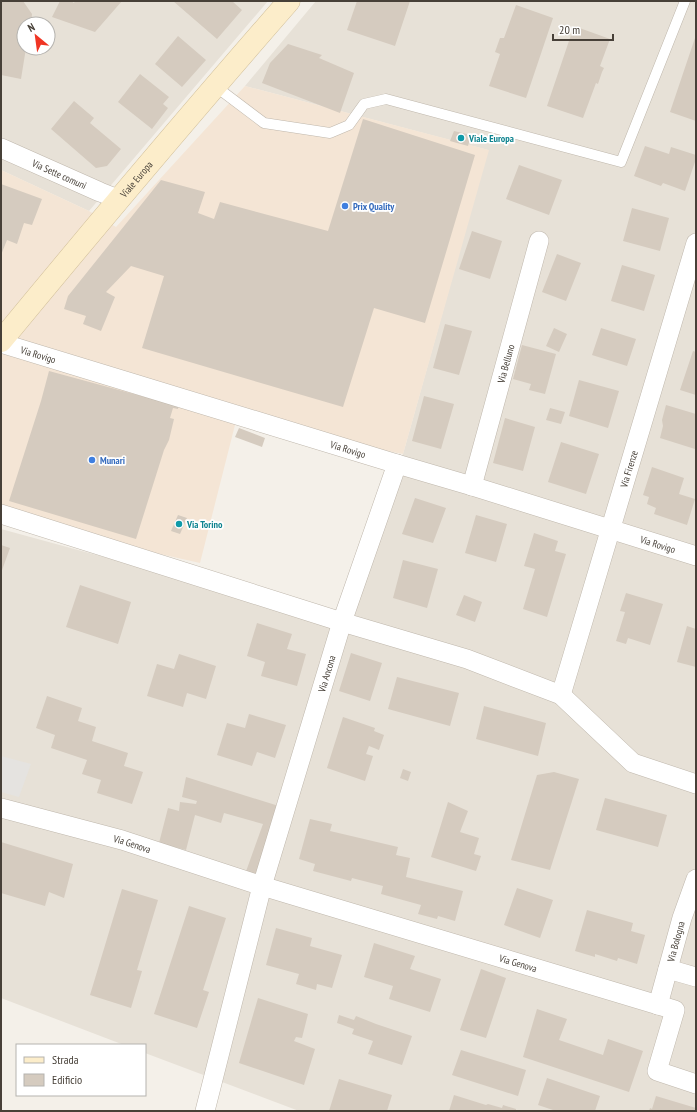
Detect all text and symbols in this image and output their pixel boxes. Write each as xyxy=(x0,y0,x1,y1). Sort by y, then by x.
north arrow xyxy=(16,16,56,56)
scale bar xyxy=(553,16,613,42)
text: N xyxy=(25,20,37,35)
text: 20 m xyxy=(559,22,580,37)
place label: Viale Europa xyxy=(468,132,514,145)
marker: Viale Europa xyxy=(456,133,466,143)
street label: Via Sette comuni xyxy=(29,156,89,192)
street label: Viale Europa xyxy=(116,158,155,201)
place label: Prix Quality xyxy=(353,200,395,213)
marker: Prix Quality xyxy=(340,201,350,211)
street label: Via Rovigo xyxy=(18,343,58,366)
street label: Via Belluno xyxy=(494,343,517,385)
street label: Via Rovigo xyxy=(328,437,367,461)
street label: Via Firenze xyxy=(617,449,640,490)
place label: Munari xyxy=(100,454,125,467)
marker: Munari xyxy=(87,455,97,465)
place label: Via Torino xyxy=(186,518,223,531)
marker: Via Torino xyxy=(174,519,184,529)
street label: Via Rovigo xyxy=(638,532,677,556)
street label: Via Ancona xyxy=(314,654,338,695)
street label: Via Genova xyxy=(111,831,153,856)
street label: Via Bologna xyxy=(664,920,687,964)
street label: Via Genova xyxy=(497,951,538,975)
legend xyxy=(16,1044,146,1096)
text: Strada xyxy=(52,1052,79,1067)
text: Edificio xyxy=(52,1072,82,1087)

